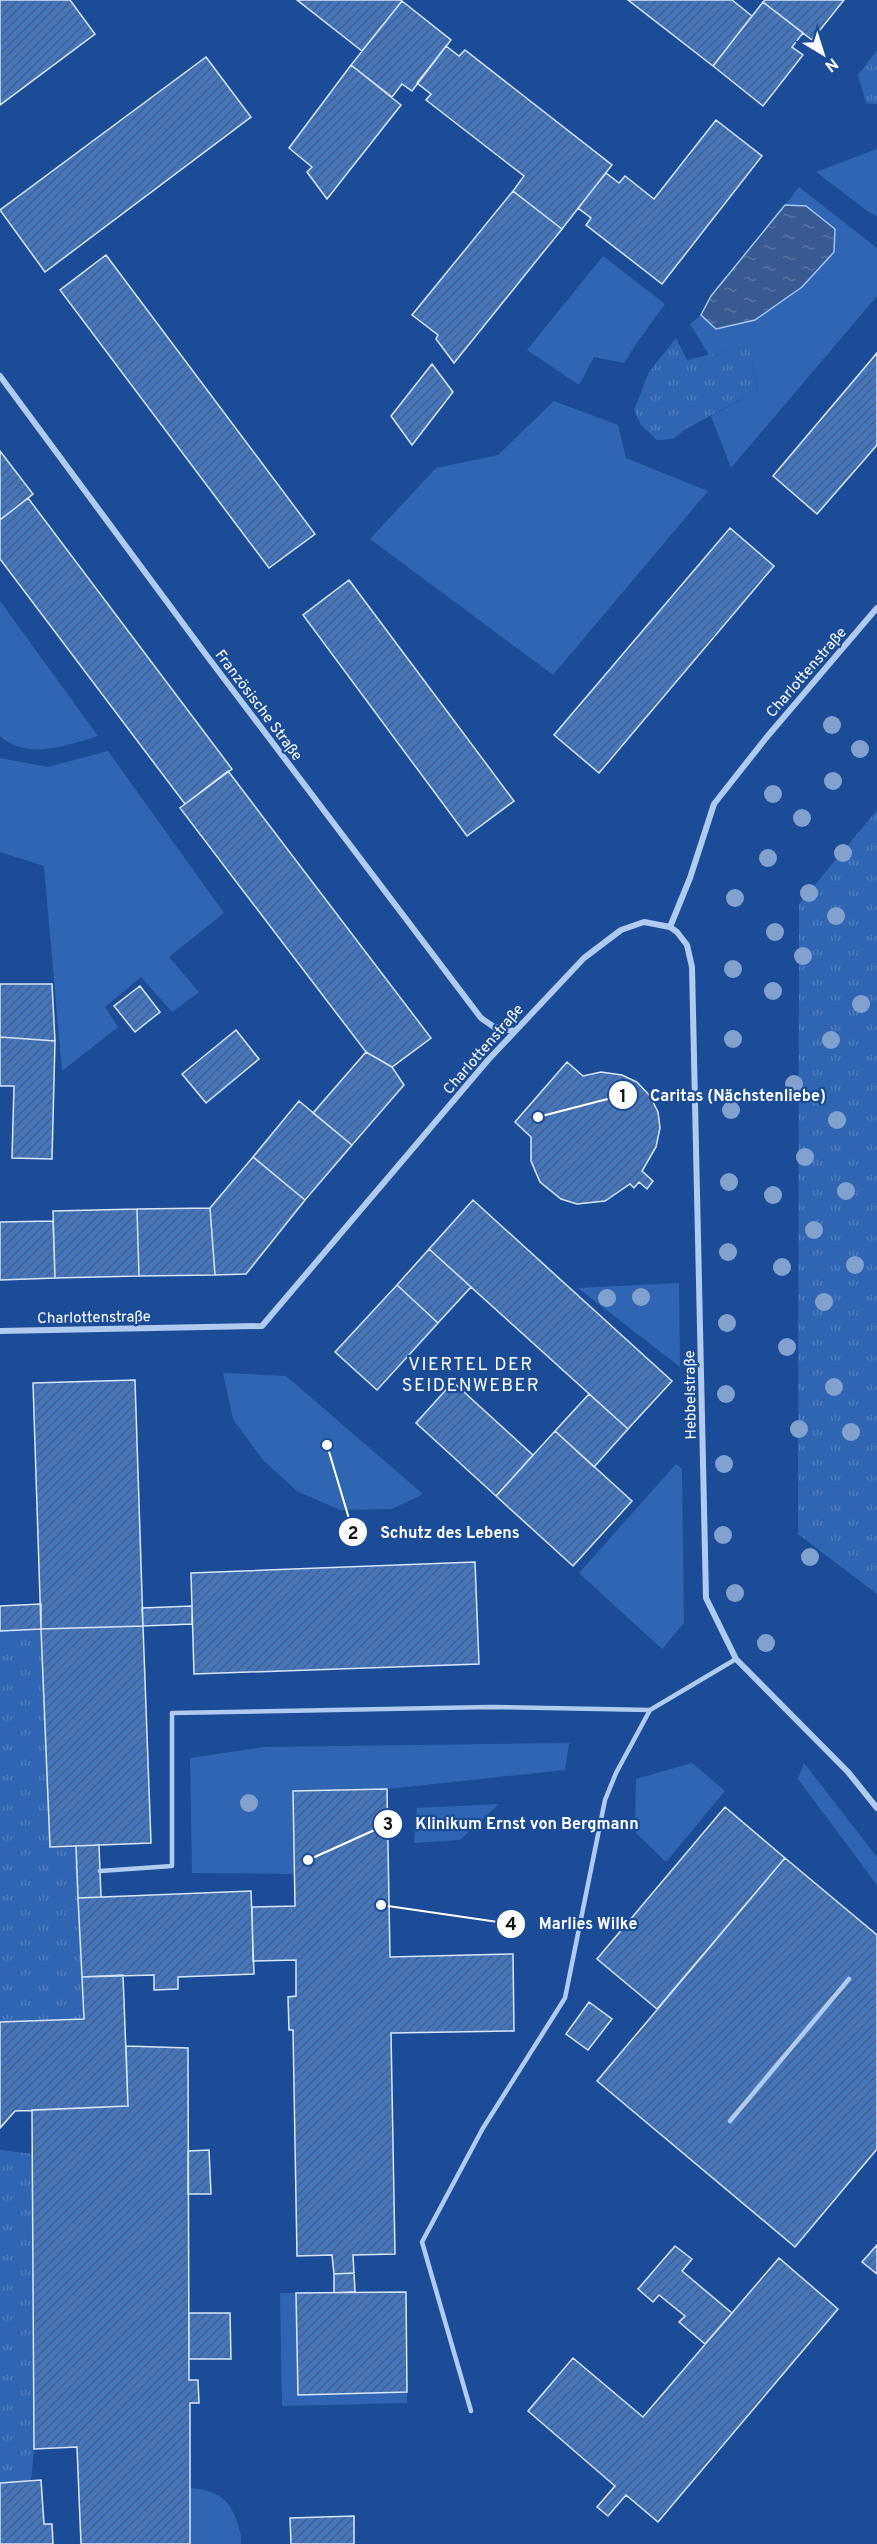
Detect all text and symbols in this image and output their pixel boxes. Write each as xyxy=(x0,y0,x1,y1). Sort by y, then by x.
north arrow xyxy=(793,24,853,84)
text: N xyxy=(820,53,842,76)
street label: Charlottenstraße xyxy=(763,624,852,722)
street label: Französische Straße xyxy=(210,647,306,765)
street label: Charlottenstraße xyxy=(440,1001,529,1099)
callout: Caritas (Nächstenliebe) xyxy=(608,1078,838,1112)
text: 1 xyxy=(619,1086,627,1109)
text: Caritas (Nächstenliebe) xyxy=(650,1087,826,1107)
street label: Charlottenstraße xyxy=(37,1308,151,1329)
street label: Hebbelstraße xyxy=(681,1350,702,1440)
district label: VIERTEL DER SEIDENWEBER xyxy=(402,1354,540,1398)
callout: Schutz des Lebens xyxy=(338,1515,532,1549)
text: 2 xyxy=(347,1523,359,1546)
text: Schutz des Lebens xyxy=(380,1524,520,1544)
callout: Klinikum Ernst von Bergmann xyxy=(373,1807,650,1841)
text: 3 xyxy=(383,1814,393,1837)
text: Klinikum Ernst von Bergmann xyxy=(415,1815,639,1835)
callout: Marlies Wilke xyxy=(496,1907,649,1941)
text: 4 xyxy=(505,1914,517,1937)
text: Marlies Wilke xyxy=(539,1915,637,1935)

